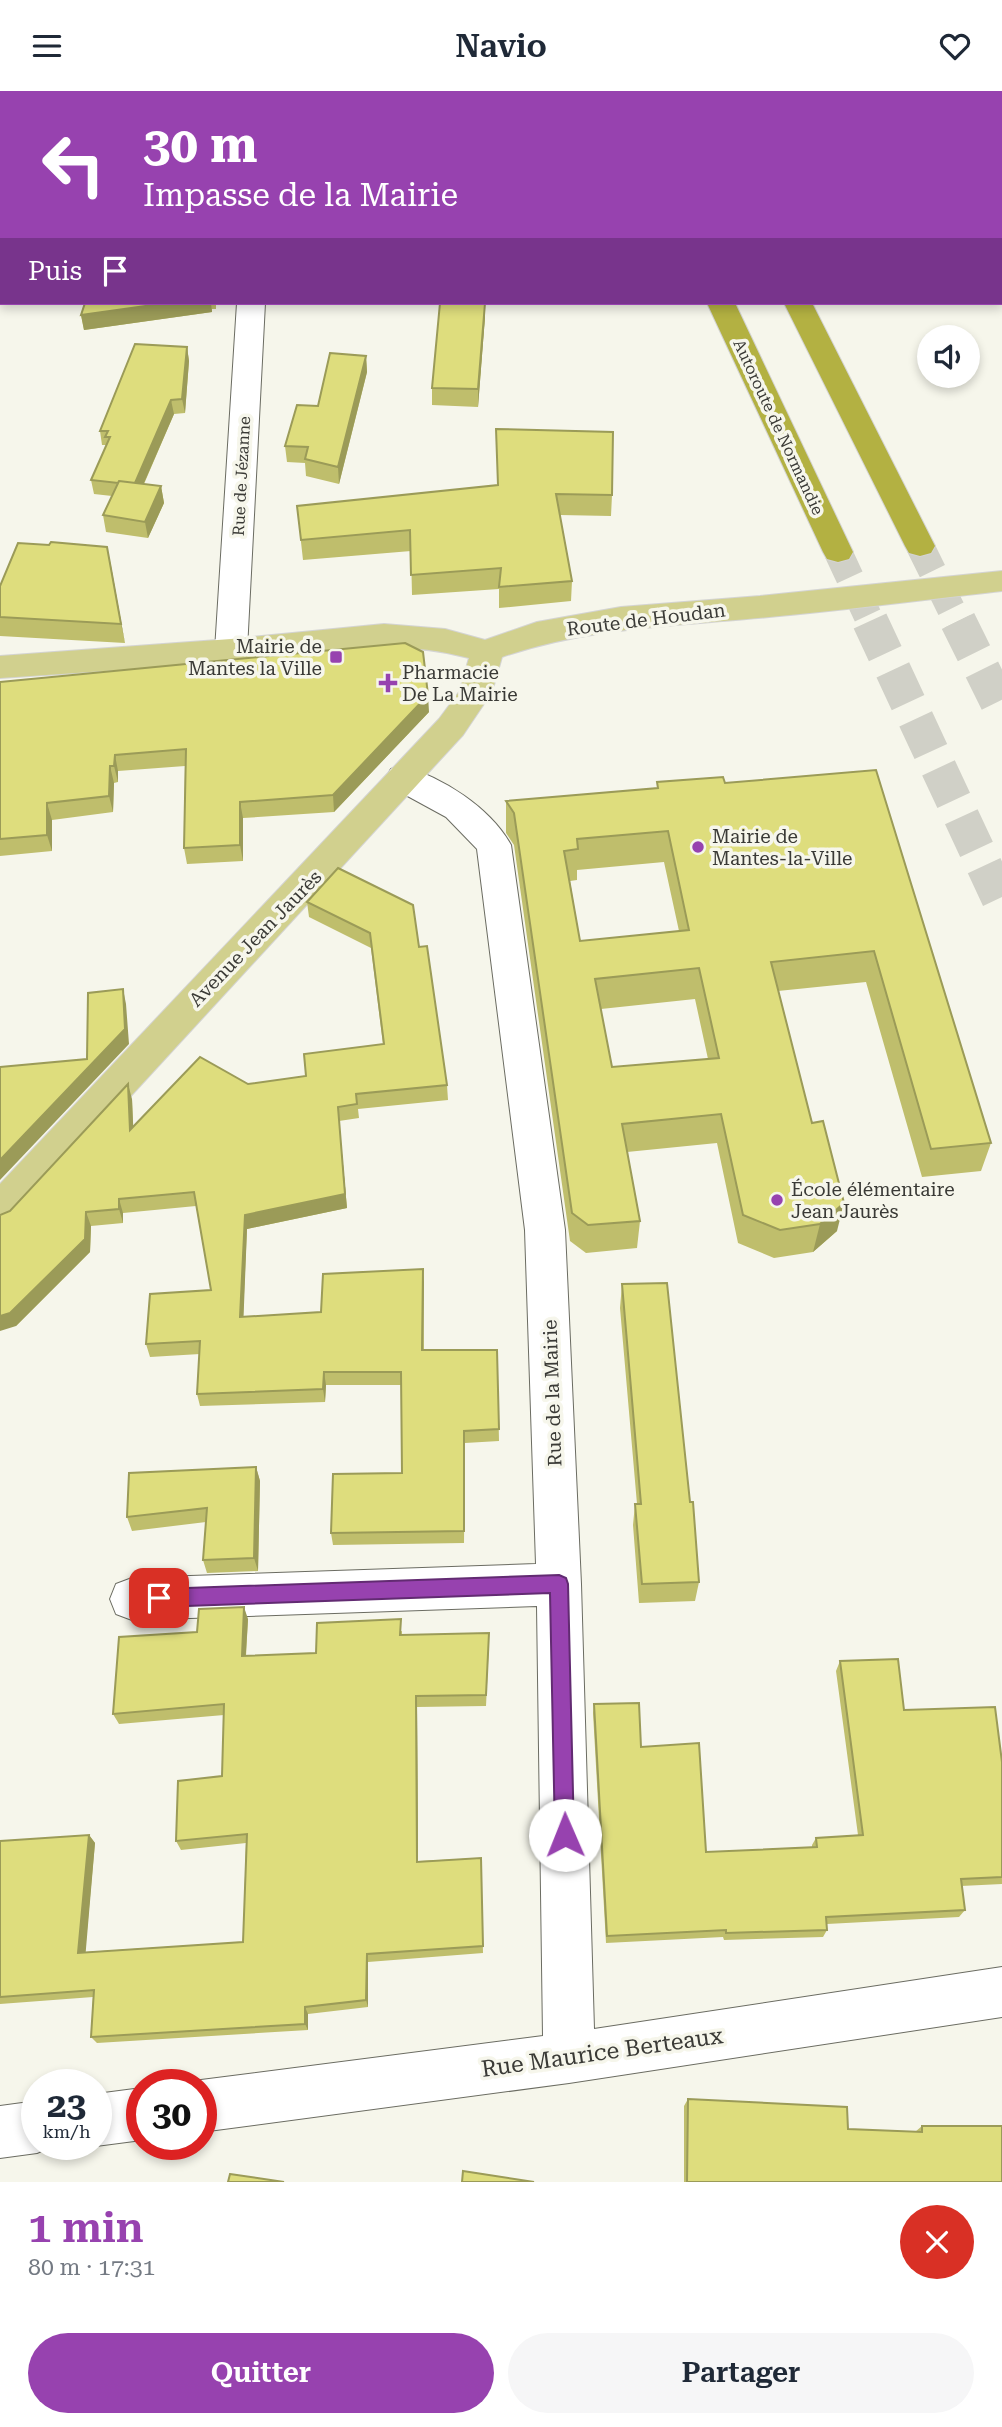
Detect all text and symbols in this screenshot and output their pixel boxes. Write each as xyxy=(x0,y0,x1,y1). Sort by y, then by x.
icon: menu xyxy=(28,27,66,65)
text: Navio xyxy=(455,27,547,65)
icon: heart xyxy=(936,27,974,65)
text: 30 m xyxy=(143,117,258,174)
icon: left xyxy=(28,119,119,210)
text: Impasse de la Mairie xyxy=(143,176,458,214)
icon: arrive xyxy=(96,252,134,290)
text: Puis xyxy=(28,256,82,286)
map controls xyxy=(917,325,980,388)
button: sound xyxy=(917,325,980,388)
street label: Autoroute de Normandie xyxy=(729,336,828,518)
street label: Rue de Jézanne xyxy=(229,415,254,536)
street label: Route de Houdan xyxy=(565,598,727,641)
place label: Mairie de Mantes la Ville xyxy=(188,635,322,680)
marker: Mairie de Mantes la Ville xyxy=(328,649,344,665)
place label: Pharmacie De La Mairie xyxy=(402,661,518,706)
marker: Pharmacie De La Mairie xyxy=(380,675,396,691)
place label: Mairie de Mantes-la-Ville xyxy=(712,825,853,870)
marker: Mairie de Mantes-la-Ville xyxy=(690,839,706,855)
street label: Avenue Jean Jaurès xyxy=(184,865,326,1011)
place label: École élémentaire Jean Jaurès xyxy=(791,1178,955,1223)
marker: École élémentaire Jean Jaurès xyxy=(769,1192,785,1208)
street label: Rue de la Mairie xyxy=(538,1319,567,1467)
pin xyxy=(129,1568,189,1628)
icon: arrive xyxy=(140,1579,178,1617)
position arrow xyxy=(528,1798,602,1872)
street label: Rue Maurice Berteaux xyxy=(479,2022,725,2083)
speed limit sign: 30 xyxy=(126,2069,217,2160)
text: 23 xyxy=(47,2085,86,2126)
text: km/h xyxy=(42,2121,91,2142)
text: 1 min xyxy=(28,2203,144,2252)
button: close xyxy=(900,2205,974,2279)
text: 80 m · 17:31 xyxy=(28,2254,155,2281)
button: Quitter xyxy=(28,2333,494,2413)
button: Partager xyxy=(508,2333,974,2413)

